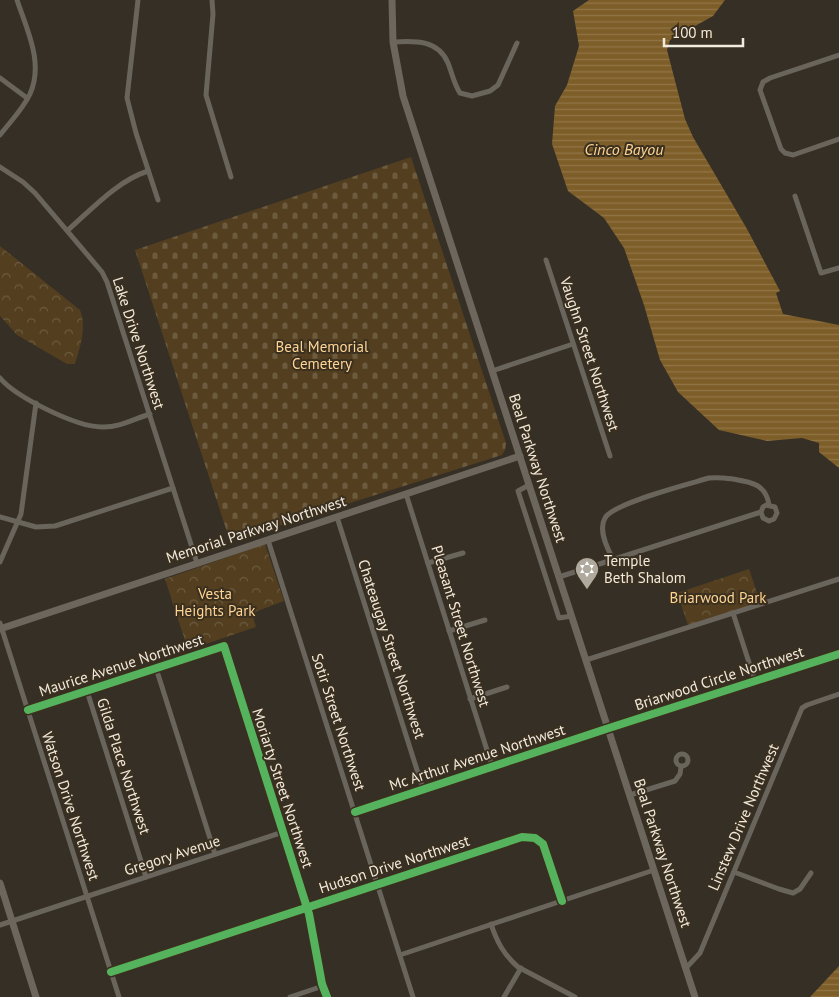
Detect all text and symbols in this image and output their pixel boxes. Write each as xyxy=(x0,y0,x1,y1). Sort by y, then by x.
scale bar xyxy=(664,15,743,47)
text: 100 m xyxy=(672,23,713,42)
water label: Cinco Bayou xyxy=(585,139,663,159)
street label: Lake Drive Northwest xyxy=(109,274,169,412)
street label: Vaughn Street Northwest xyxy=(556,274,624,433)
park label: Beal Memorial Cemetery xyxy=(276,337,369,373)
street label: Beal Parkway Northwest xyxy=(505,391,571,545)
street label: Memorial Parkway Northwest xyxy=(164,491,348,567)
street label: Pleasant Street Northwest xyxy=(427,543,495,709)
place label: Temple Beth Shalom xyxy=(604,551,686,587)
synagogue icon: Temple Beth Shalom xyxy=(574,556,600,590)
street label: Chateaugay Street Northwest xyxy=(354,557,430,741)
park label: Vesta Heights Park xyxy=(175,584,256,620)
park label: Briarwood Park xyxy=(669,588,767,607)
street label: Maurice Avenue Northwest xyxy=(36,629,206,701)
street label: Briarwood Circle Northwest xyxy=(632,642,806,714)
street label: Sotir Street Northwest xyxy=(308,651,370,793)
street label: Gilda Place Northwest xyxy=(93,695,155,837)
street label: Moriarty Street Northwest xyxy=(248,706,318,870)
street label: Mc Arthur Avenue Northwest xyxy=(387,720,567,794)
street label: Watson Drive Northwest xyxy=(38,729,104,883)
street label: Linstew Drive Northwest xyxy=(703,741,783,893)
street label: Beal Parkway Northwest xyxy=(630,776,696,930)
street label: Gregory Avenue xyxy=(122,831,222,879)
street label: Hudson Drive Northwest xyxy=(316,831,472,897)

